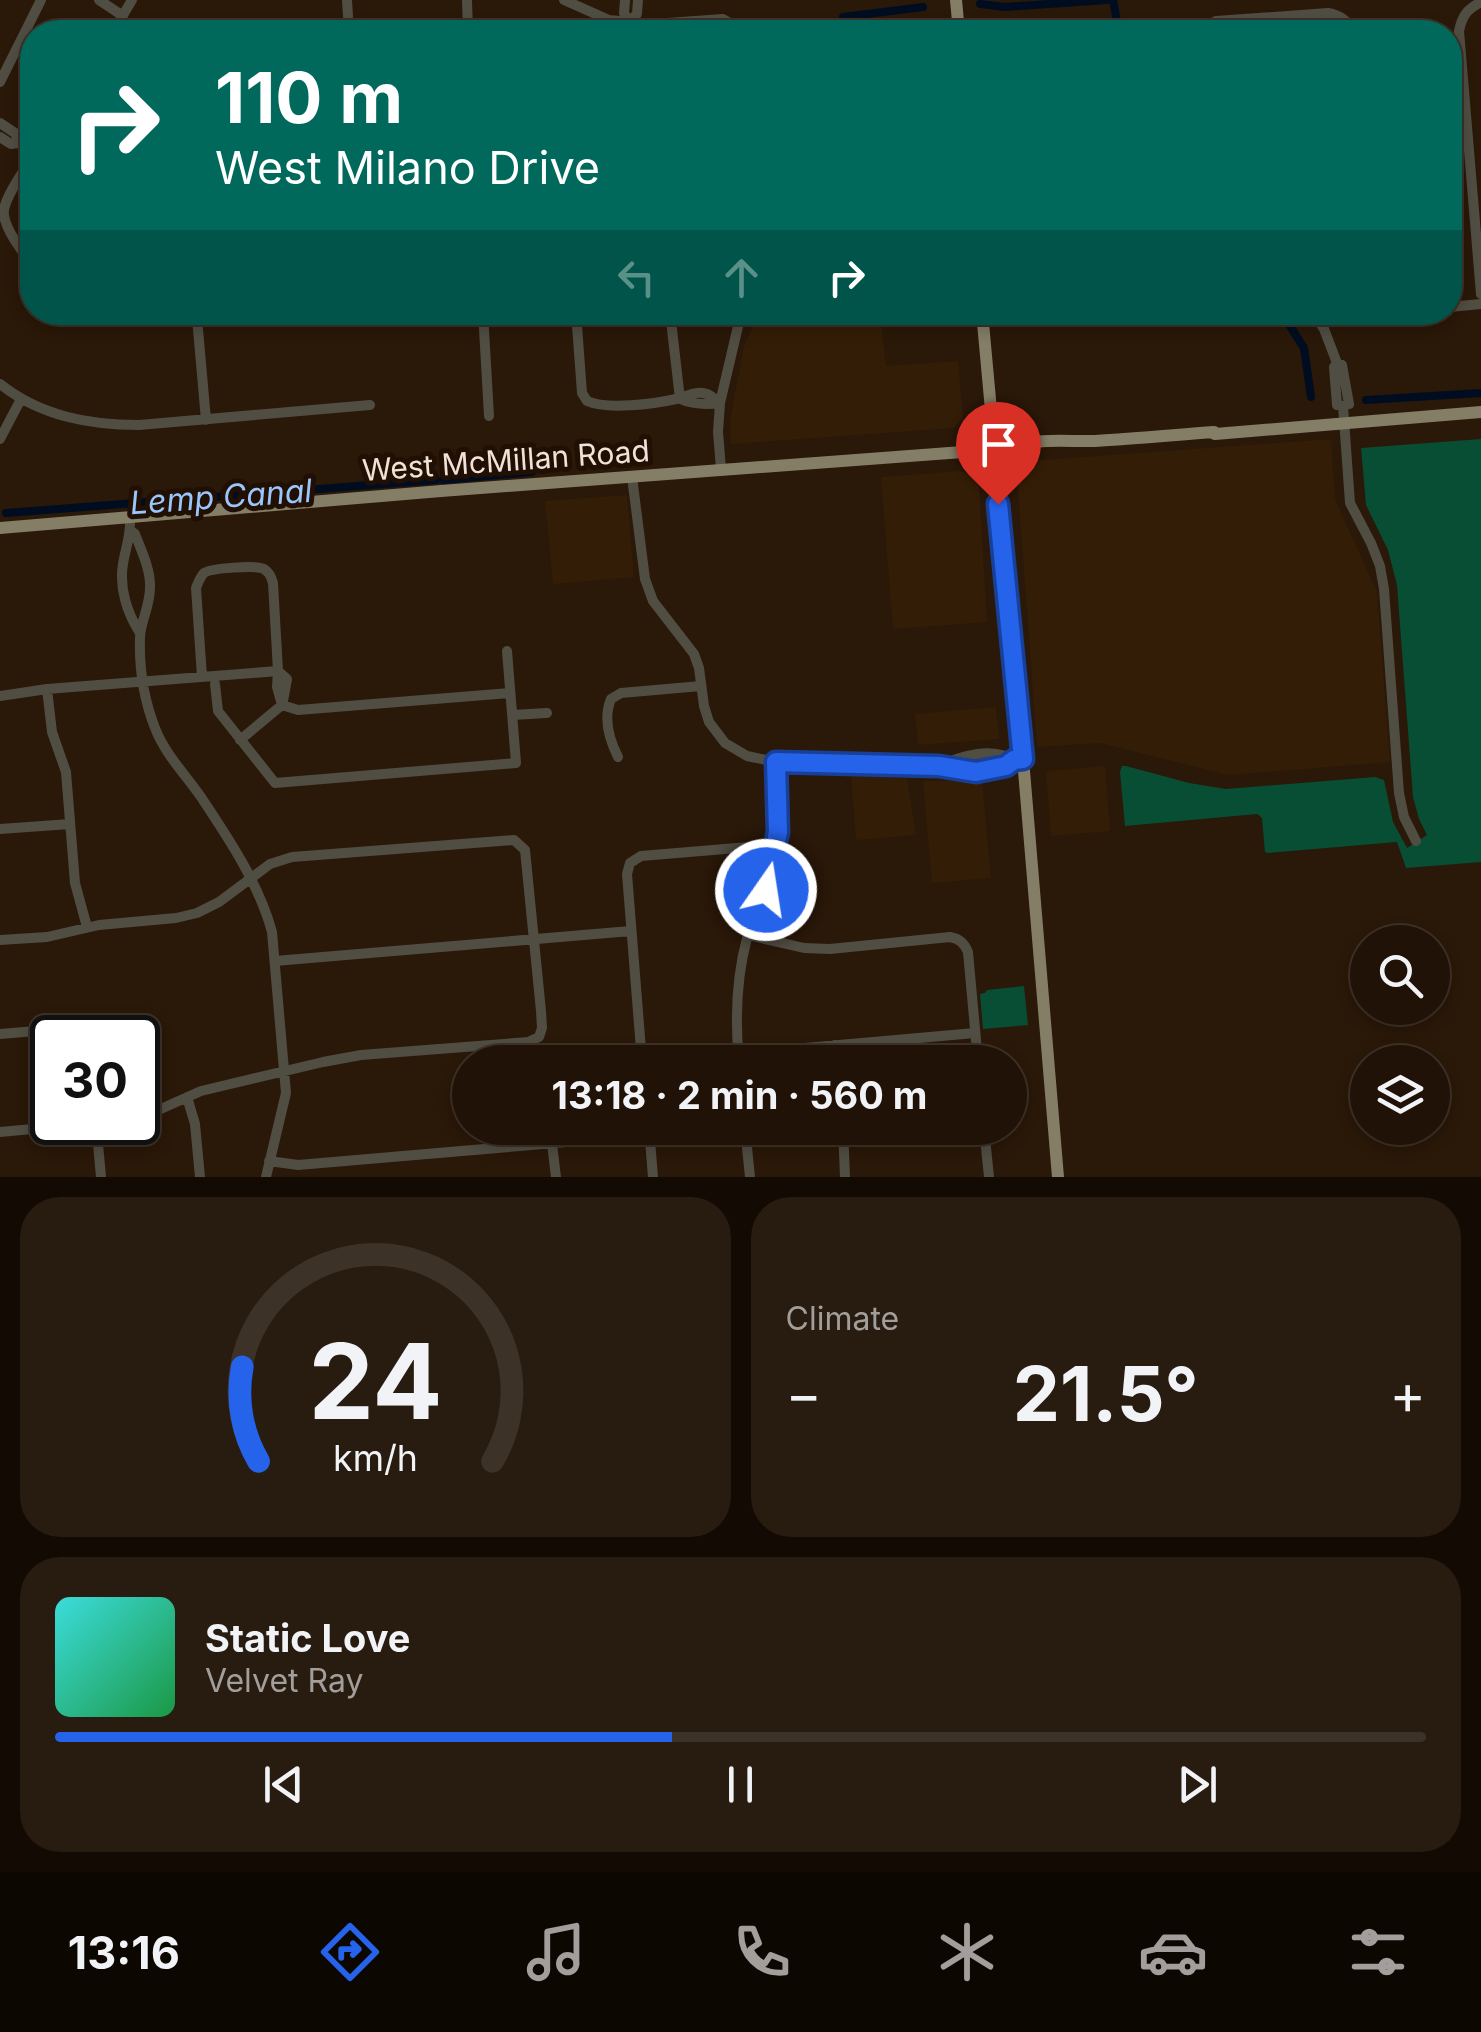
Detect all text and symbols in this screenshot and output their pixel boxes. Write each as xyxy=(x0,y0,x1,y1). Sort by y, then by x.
text: 110 m xyxy=(215,55,403,140)
icon: right xyxy=(50,60,180,190)
text: West Milano Drive xyxy=(215,140,600,195)
icon: left xyxy=(609,250,664,305)
icon: ahead xyxy=(714,250,769,305)
icon: right xyxy=(819,250,874,305)
pin xyxy=(956,402,1041,505)
icon: arrive xyxy=(971,417,1026,472)
street label: West McMillan Road xyxy=(361,432,651,488)
water label: Lemp Canal xyxy=(129,471,314,522)
position arrow xyxy=(714,838,818,942)
map controls xyxy=(1350,925,1450,1145)
button: search xyxy=(1350,925,1450,1025)
speed limit sign: 30 xyxy=(30,1015,160,1145)
button: layers xyxy=(1350,1045,1450,1145)
text: 13:18 · 2 min · 560 m xyxy=(552,1072,927,1118)
text: Climate xyxy=(786,1299,899,1338)
text: 24 xyxy=(308,1318,442,1444)
text: 21.5° xyxy=(1013,1348,1199,1439)
text: − xyxy=(786,1361,822,1427)
text: + xyxy=(1390,1361,1426,1427)
text: km/h xyxy=(333,1436,418,1480)
text: Static Love xyxy=(205,1615,410,1661)
text: Velvet Ray xyxy=(205,1661,363,1700)
icon: previous xyxy=(256,1757,311,1812)
icon: pause xyxy=(713,1757,768,1812)
icon: next xyxy=(1170,1757,1225,1812)
icon: directions xyxy=(315,1917,385,1987)
icon: music xyxy=(521,1917,591,1987)
icon: phone xyxy=(727,1917,797,1987)
icon: climate xyxy=(932,1917,1002,1987)
icon: car xyxy=(1138,1917,1208,1987)
icon: filters xyxy=(1343,1917,1413,1987)
text: 13:16 xyxy=(68,1925,180,1980)

